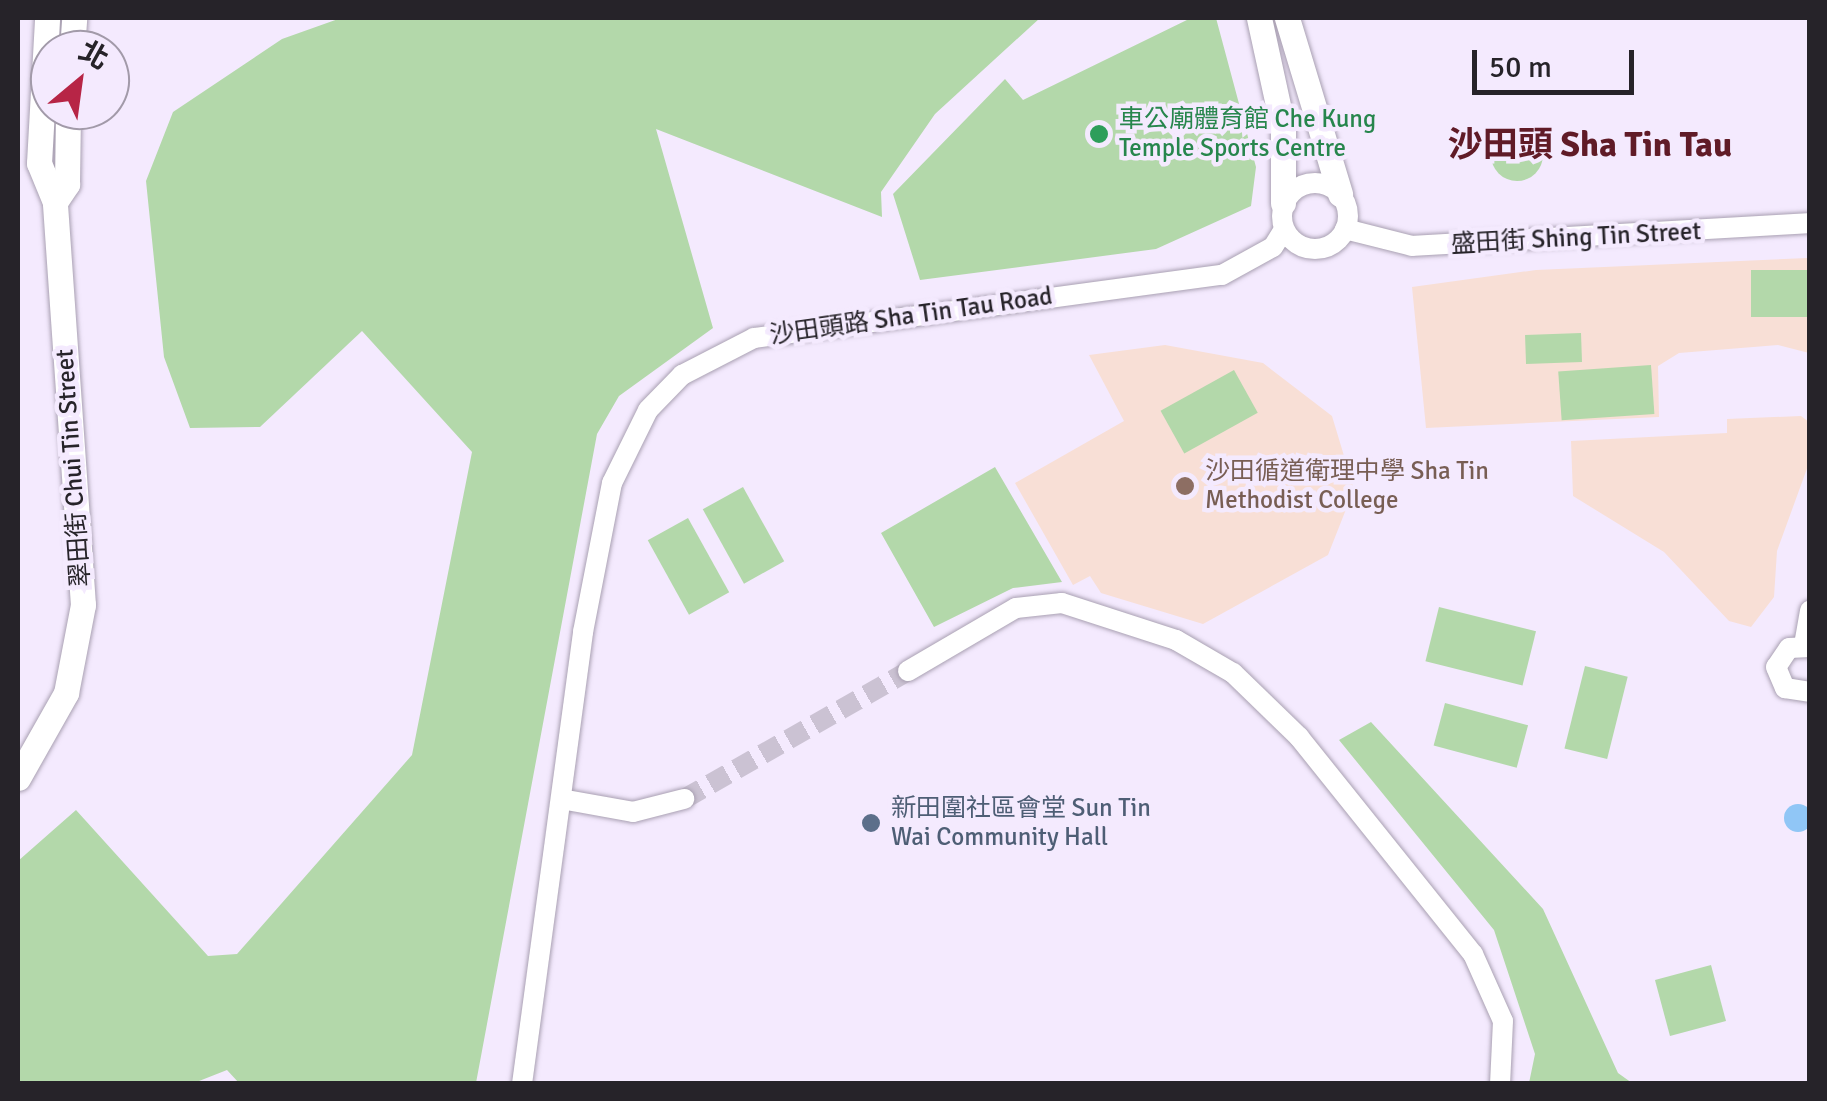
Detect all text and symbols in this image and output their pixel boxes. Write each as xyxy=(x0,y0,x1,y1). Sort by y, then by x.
north arrow xyxy=(30,30,130,130)
scale bar xyxy=(1477,30,1640,92)
text: 北 xyxy=(73,34,114,77)
text: 50 m xyxy=(1489,49,1552,86)
place label: 車公廟體育館 Che Kung Temple Sports Centre xyxy=(1119,105,1376,164)
marker: 車公廟體育館 Che Kung Temple Sports Centre xyxy=(1088,123,1110,145)
district label: 沙田頭 Sha Tin Tau xyxy=(1448,124,1732,166)
street label: 盛田街 Shing Tin Street xyxy=(1450,216,1702,260)
street label: 沙田頭路 Sha Tin Tau Road xyxy=(768,281,1054,351)
street label: 翠田街 Chui Tin Street xyxy=(50,348,96,588)
place label: 沙田循道衛理中學 Sha Tin Methodist College xyxy=(1205,457,1489,516)
marker: 沙田循道衛理中學 Sha Tin Methodist College xyxy=(1174,475,1196,497)
place label: 新田圍社區會堂 Sun Tin Wai Community Hall xyxy=(891,794,1151,853)
marker: 新田圍社區會堂 Sun Tin Wai Community Hall xyxy=(860,812,882,834)

